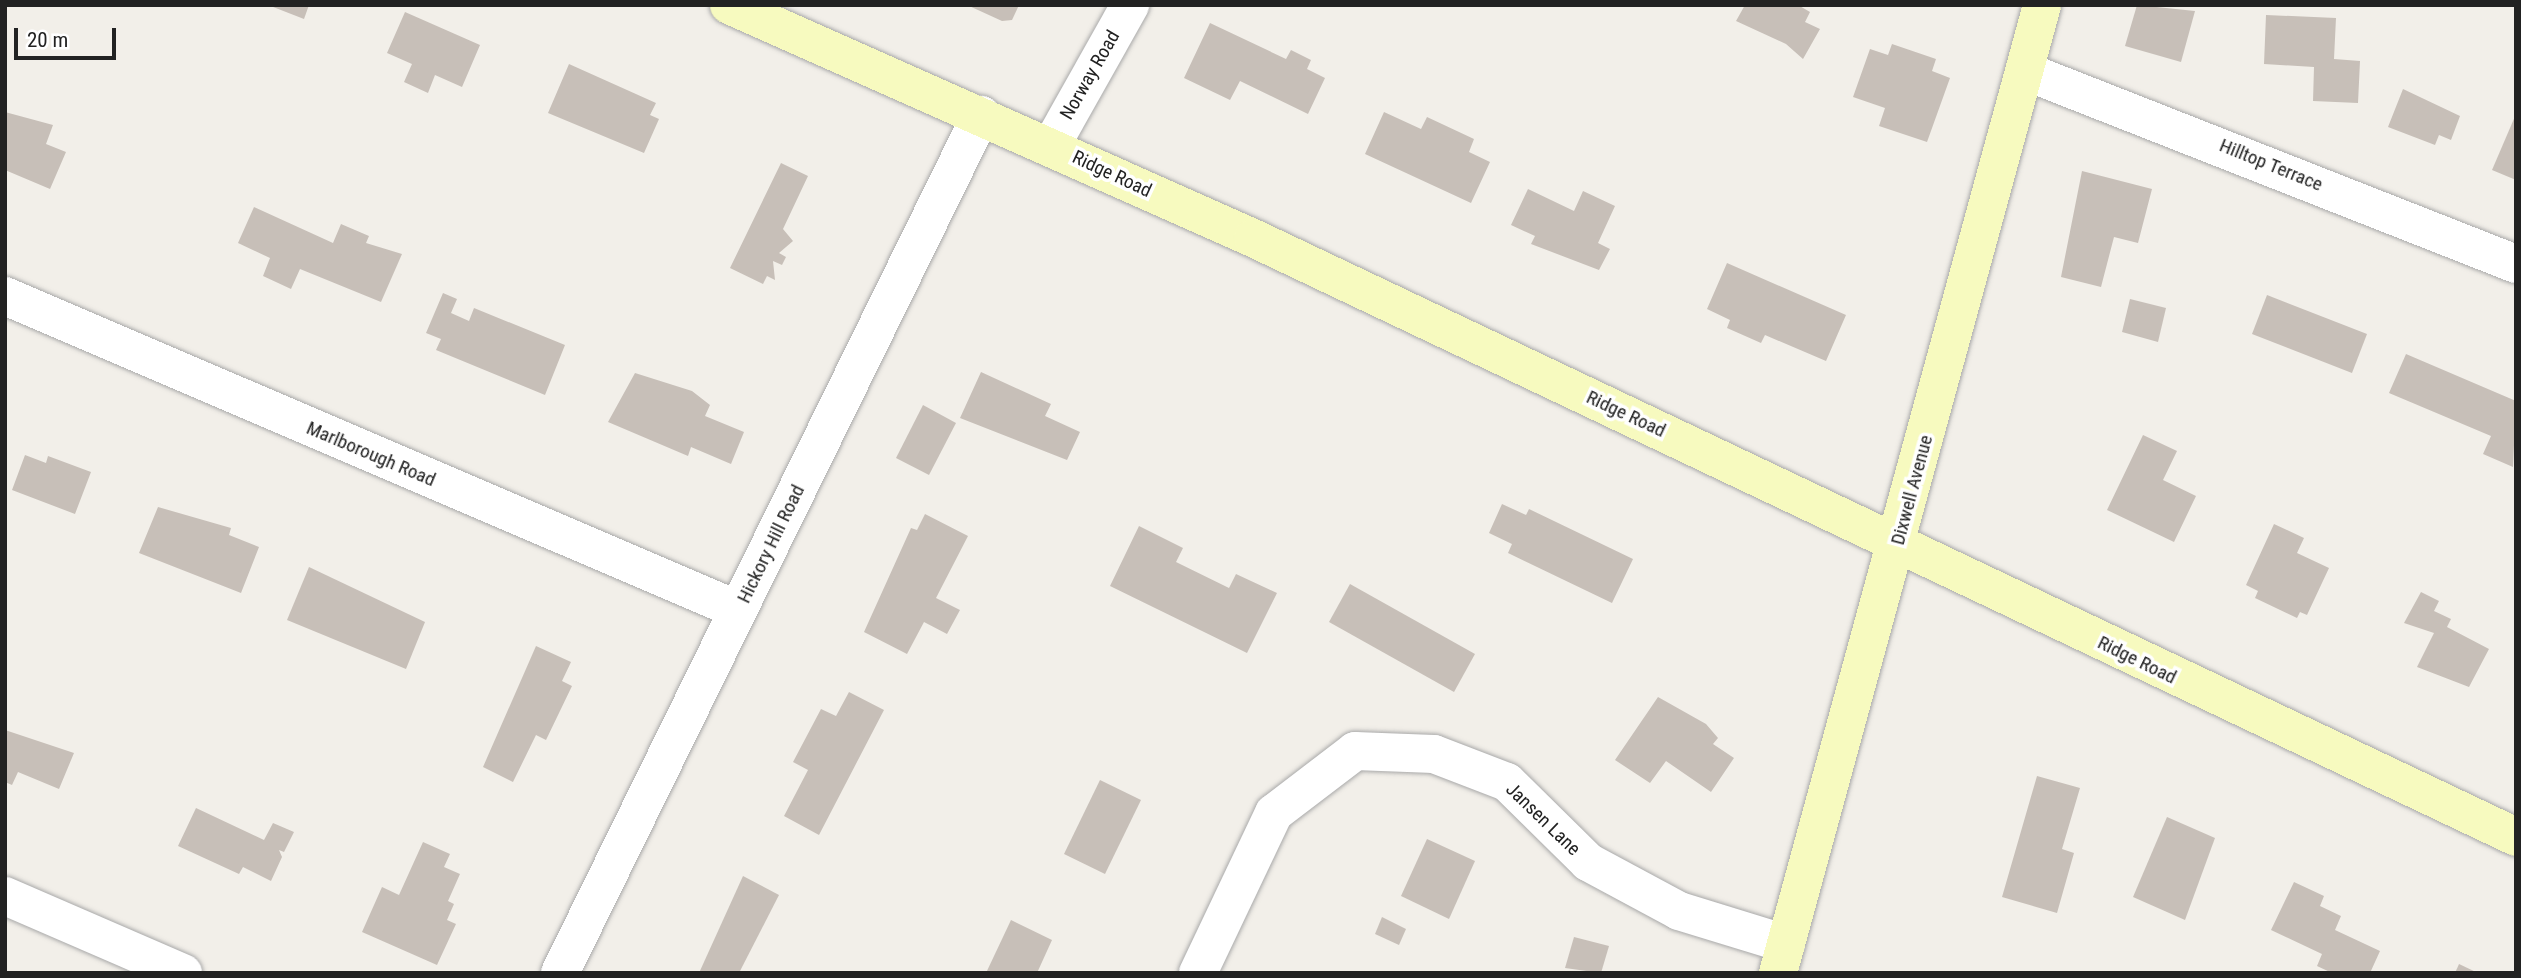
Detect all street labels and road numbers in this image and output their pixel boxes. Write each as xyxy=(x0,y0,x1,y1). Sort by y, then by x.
street label: Norway Road xyxy=(1055,26,1125,124)
street label: Hilltop Terrace xyxy=(2216,134,2326,196)
street label: Ridge Road xyxy=(1069,146,1155,202)
street label: Ridge Road xyxy=(1583,386,1669,442)
street label: Marlborough Road xyxy=(303,417,439,491)
street label: Dixwell Avenue xyxy=(1886,433,1938,547)
street label: Hickory Hill Road xyxy=(733,481,809,607)
street label: Ridge Road xyxy=(2094,631,2180,689)
street label: Jansen Lane xyxy=(1501,778,1585,860)

